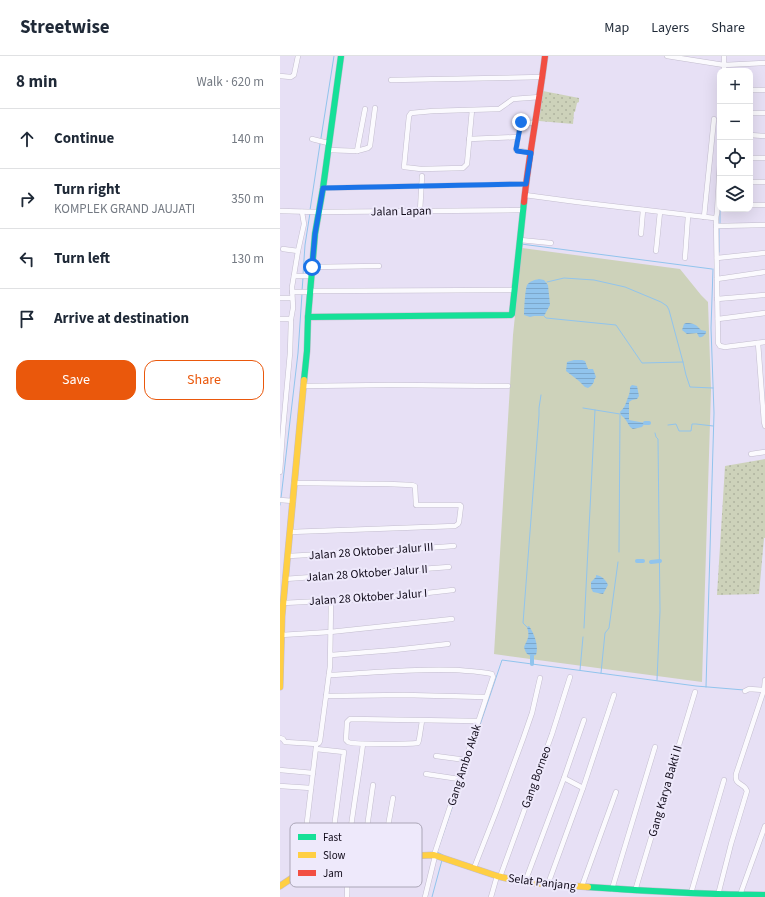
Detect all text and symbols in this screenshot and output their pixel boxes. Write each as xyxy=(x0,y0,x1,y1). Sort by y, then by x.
text: Streetwise xyxy=(20,14,110,41)
text: Map xyxy=(604,18,629,38)
text: Layers xyxy=(651,18,689,38)
text: Share xyxy=(711,18,745,38)
map controls xyxy=(717,68,753,212)
button: + xyxy=(717,68,753,104)
text: 8 min xyxy=(16,70,57,94)
text: Walk · 620 m xyxy=(196,73,264,91)
button: − xyxy=(717,104,753,140)
route end xyxy=(512,113,530,131)
icon: ahead xyxy=(16,128,38,150)
text: Continue xyxy=(54,128,114,149)
text: 140 m xyxy=(231,130,264,148)
button: locate xyxy=(717,140,753,176)
button: layers xyxy=(717,176,753,212)
text: Turn right xyxy=(54,179,120,200)
icon: right xyxy=(16,188,38,210)
text: 350 m xyxy=(231,190,264,208)
text: KOMPLEK GRAND JAUJATI xyxy=(54,200,195,218)
street label: Jalan Lapan xyxy=(370,202,432,221)
icon: left xyxy=(16,248,38,270)
text: Turn left xyxy=(54,248,110,269)
text: 130 m xyxy=(231,250,264,268)
route start xyxy=(303,258,321,276)
icon: arrive xyxy=(16,308,38,330)
text: Arrive at destination xyxy=(54,308,189,329)
button: Save xyxy=(16,360,136,400)
button: Share xyxy=(144,360,264,400)
street label: Jalan 28 Oktober Jalur III xyxy=(308,539,434,564)
street label: Jalan 28 Oktober Jalur II xyxy=(306,561,428,586)
street label: Jalan 28 Oktober Jalur I xyxy=(308,585,428,610)
street label: Gang Ambo Akak xyxy=(443,722,486,808)
street label: Gang Karya Bakti II xyxy=(644,743,687,839)
street label: Gang Borneo xyxy=(517,744,556,811)
legend xyxy=(290,823,422,887)
text: Fast xyxy=(323,830,342,845)
text: Slow xyxy=(323,848,346,863)
text: Jam xyxy=(323,866,343,881)
street label: Selat Panjang xyxy=(507,870,577,895)

